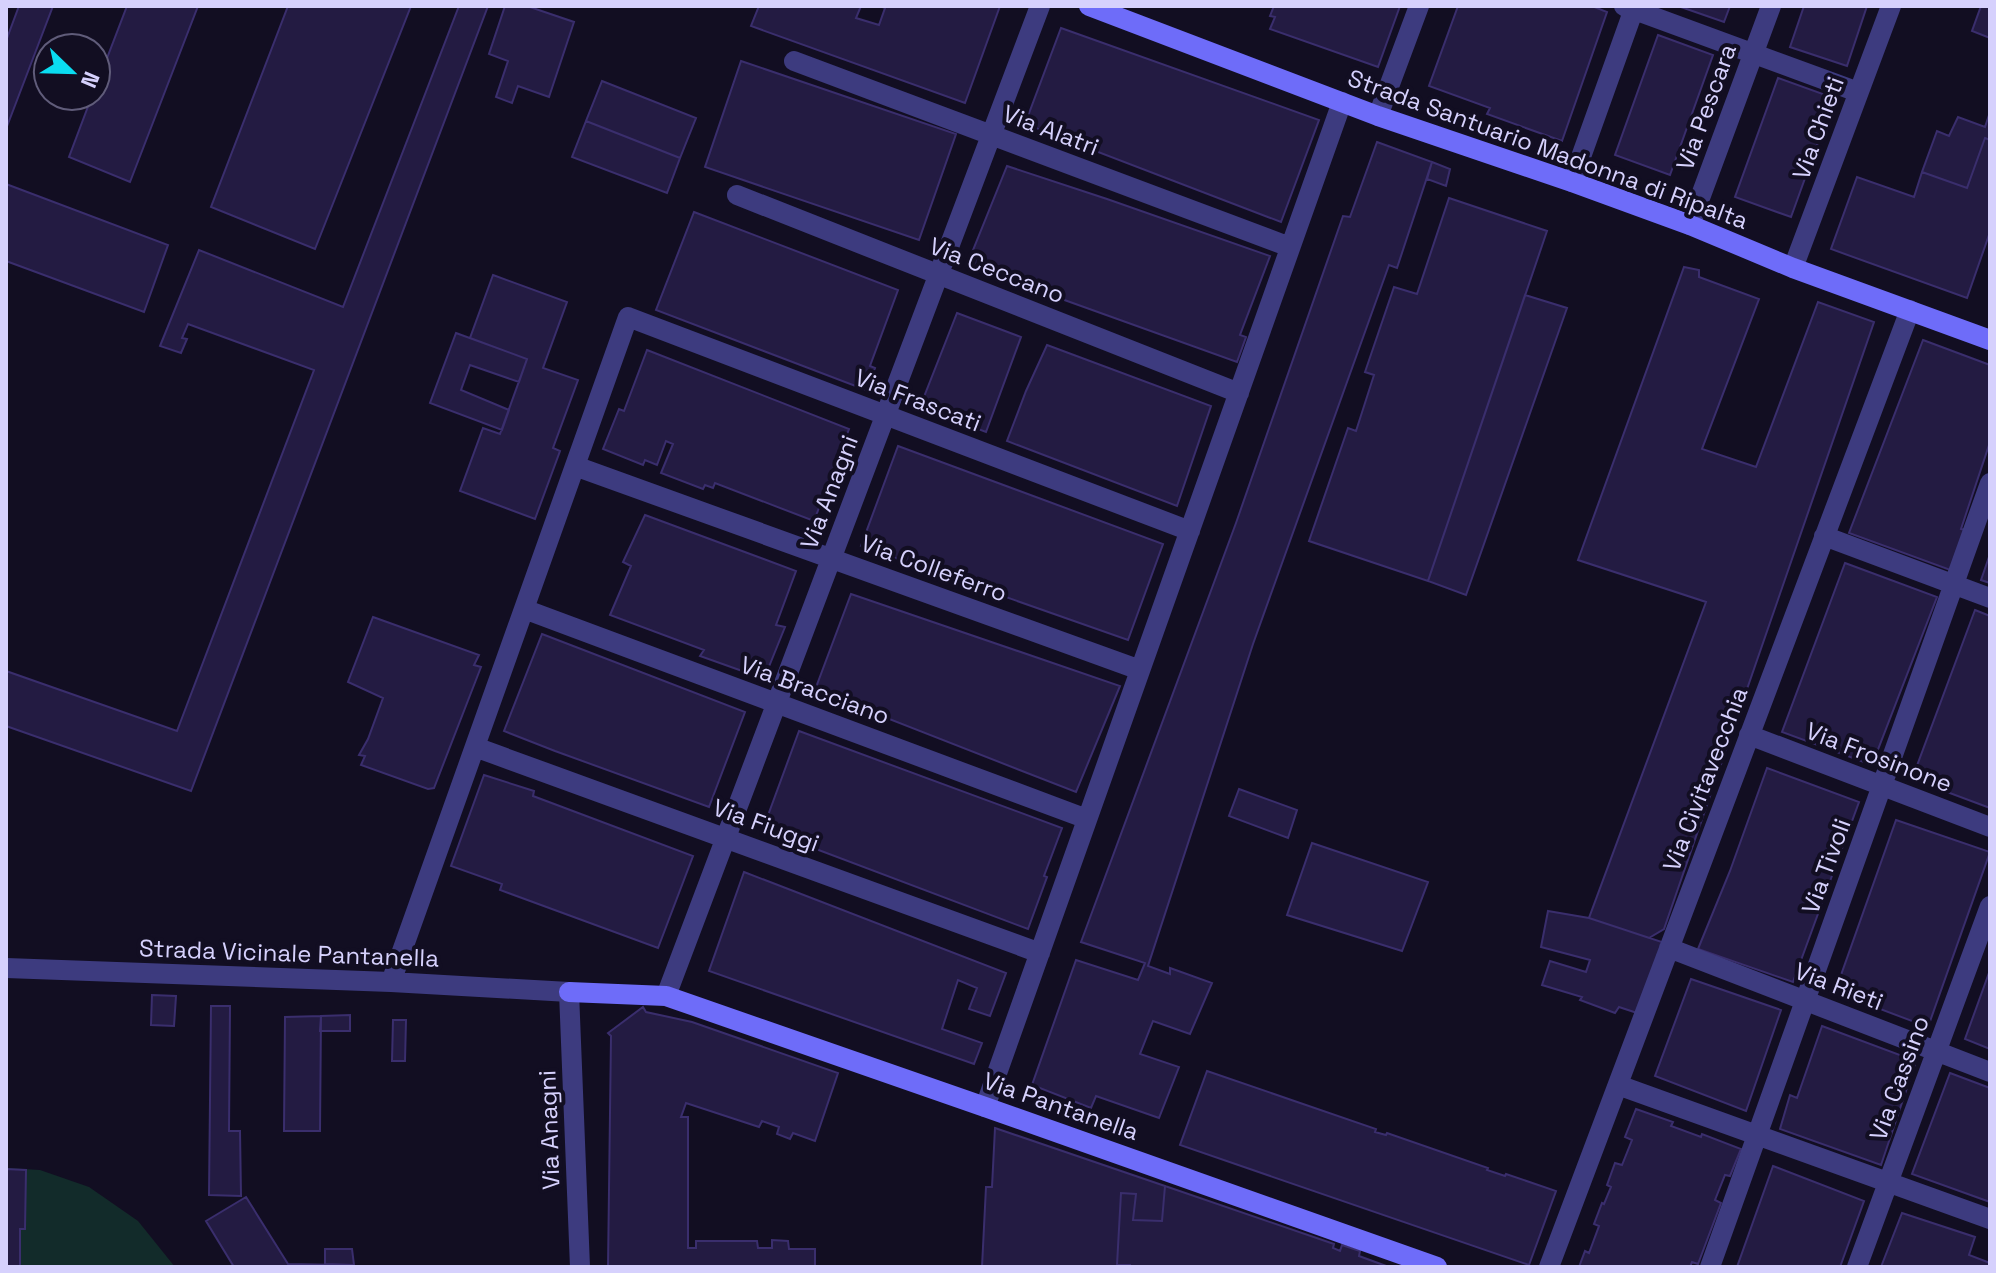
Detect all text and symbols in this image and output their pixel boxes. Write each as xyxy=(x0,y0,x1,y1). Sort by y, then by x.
north arrow xyxy=(32,32,112,112)
street label: Via Pescara xyxy=(1669,39,1743,174)
street label: Strada Santuario Madonna di Ripalta xyxy=(1343,62,1753,236)
text: N xyxy=(75,68,106,92)
street label: Via Chieti xyxy=(1785,72,1851,184)
street label: Via Alatri xyxy=(999,98,1103,162)
street label: Via Ceccano xyxy=(925,230,1069,310)
street label: Via Frascati xyxy=(850,362,986,438)
street label: Via Anagni xyxy=(793,431,865,553)
street label: Via Colleferro xyxy=(857,527,1011,609)
street label: Via Bracciano xyxy=(736,649,894,731)
street label: Via Civitavecchia xyxy=(1656,682,1754,875)
street label: Via Frosinone xyxy=(1802,715,1956,799)
street label: Via Fiuggi xyxy=(709,791,823,859)
street label: Via Tivoli xyxy=(1795,814,1857,918)
street label: Strada Vicinale Pantanella xyxy=(138,932,440,974)
street label: Via Rieti xyxy=(1790,955,1888,1017)
street label: Via Cassino xyxy=(1862,1011,1936,1145)
street label: Via Pantanella xyxy=(979,1065,1143,1147)
street label: Via Anagni xyxy=(531,1070,567,1190)

